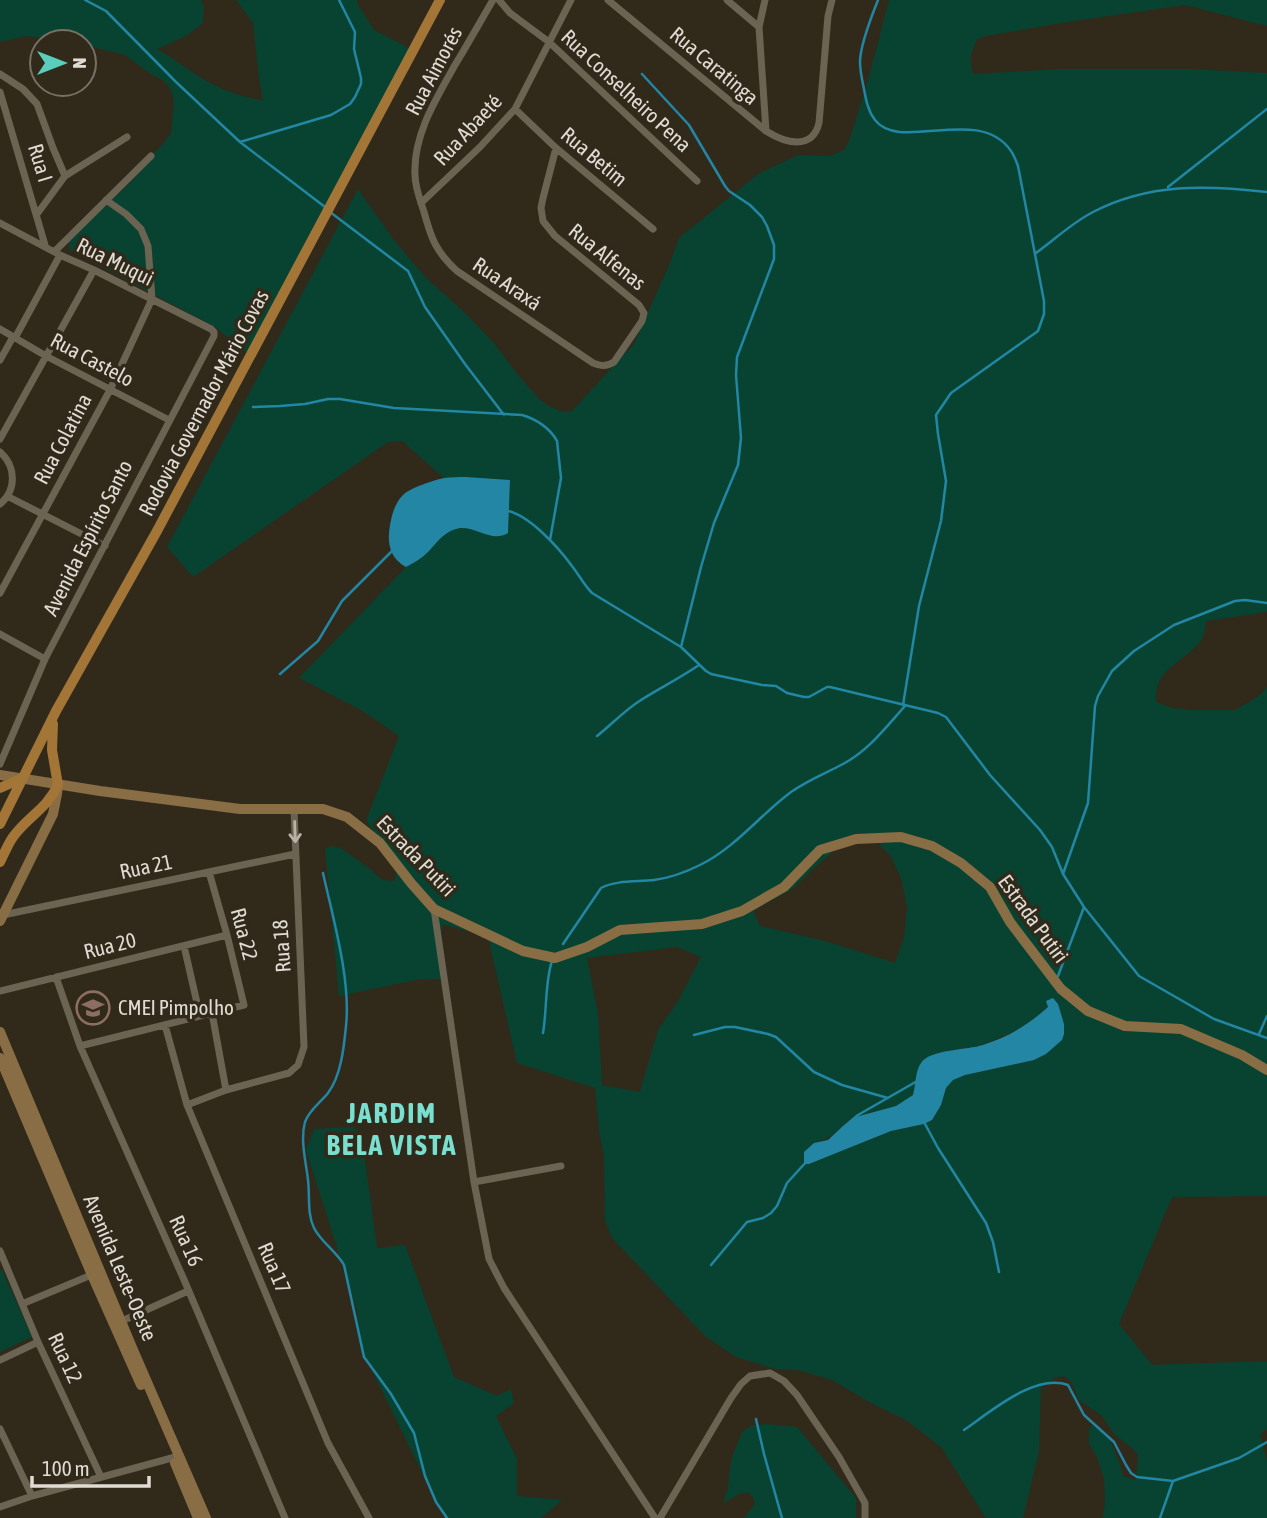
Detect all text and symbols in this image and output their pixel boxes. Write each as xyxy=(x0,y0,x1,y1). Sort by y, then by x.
street label: Rua Caratinga xyxy=(666,21,764,109)
street label: Rua Aimorés xyxy=(400,22,466,119)
street label: Rua Conselheiro Pena xyxy=(557,24,696,156)
north arrow xyxy=(28,28,98,98)
text: N xyxy=(69,57,91,69)
street label: Rua Abaeté xyxy=(428,89,506,170)
street label: Rua Betim xyxy=(557,122,633,191)
street label: Rua I xyxy=(24,141,58,185)
street label: Rua Alfenas xyxy=(564,218,651,294)
street label: Rua Muqui xyxy=(73,232,158,290)
street label: Rua Araxá xyxy=(469,252,546,315)
street label: Rodovia Governador Mário Covas xyxy=(133,286,273,520)
street label: Rua Castelo xyxy=(47,327,138,391)
street label: Rua Colatina xyxy=(28,389,96,488)
street label: Avenida Espírito Santo xyxy=(38,456,137,619)
street label: Estrada Putiri xyxy=(372,810,461,901)
one-way arrow xyxy=(288,820,301,843)
street label: Rua 21 xyxy=(117,849,174,883)
street label: Estrada Putiri xyxy=(994,870,1074,967)
street label: Rua 22 xyxy=(227,905,263,962)
street label: Rua 18 xyxy=(267,919,295,973)
street label: Rua 20 xyxy=(81,927,139,963)
school or university icon: CMEI Pimpolho xyxy=(74,989,112,1027)
place label: CMEI Pimpolho xyxy=(118,995,234,1019)
district label: JARDIM BELA VISTA xyxy=(326,1097,458,1161)
street label: Avenida Leste-Oeste xyxy=(79,1191,162,1344)
street label: Rua 16 xyxy=(165,1211,209,1270)
street label: Rua 17 xyxy=(254,1239,296,1297)
street label: Rua 12 xyxy=(44,1328,88,1387)
scale bar xyxy=(32,1444,149,1488)
text: 100 m xyxy=(42,1456,90,1480)

